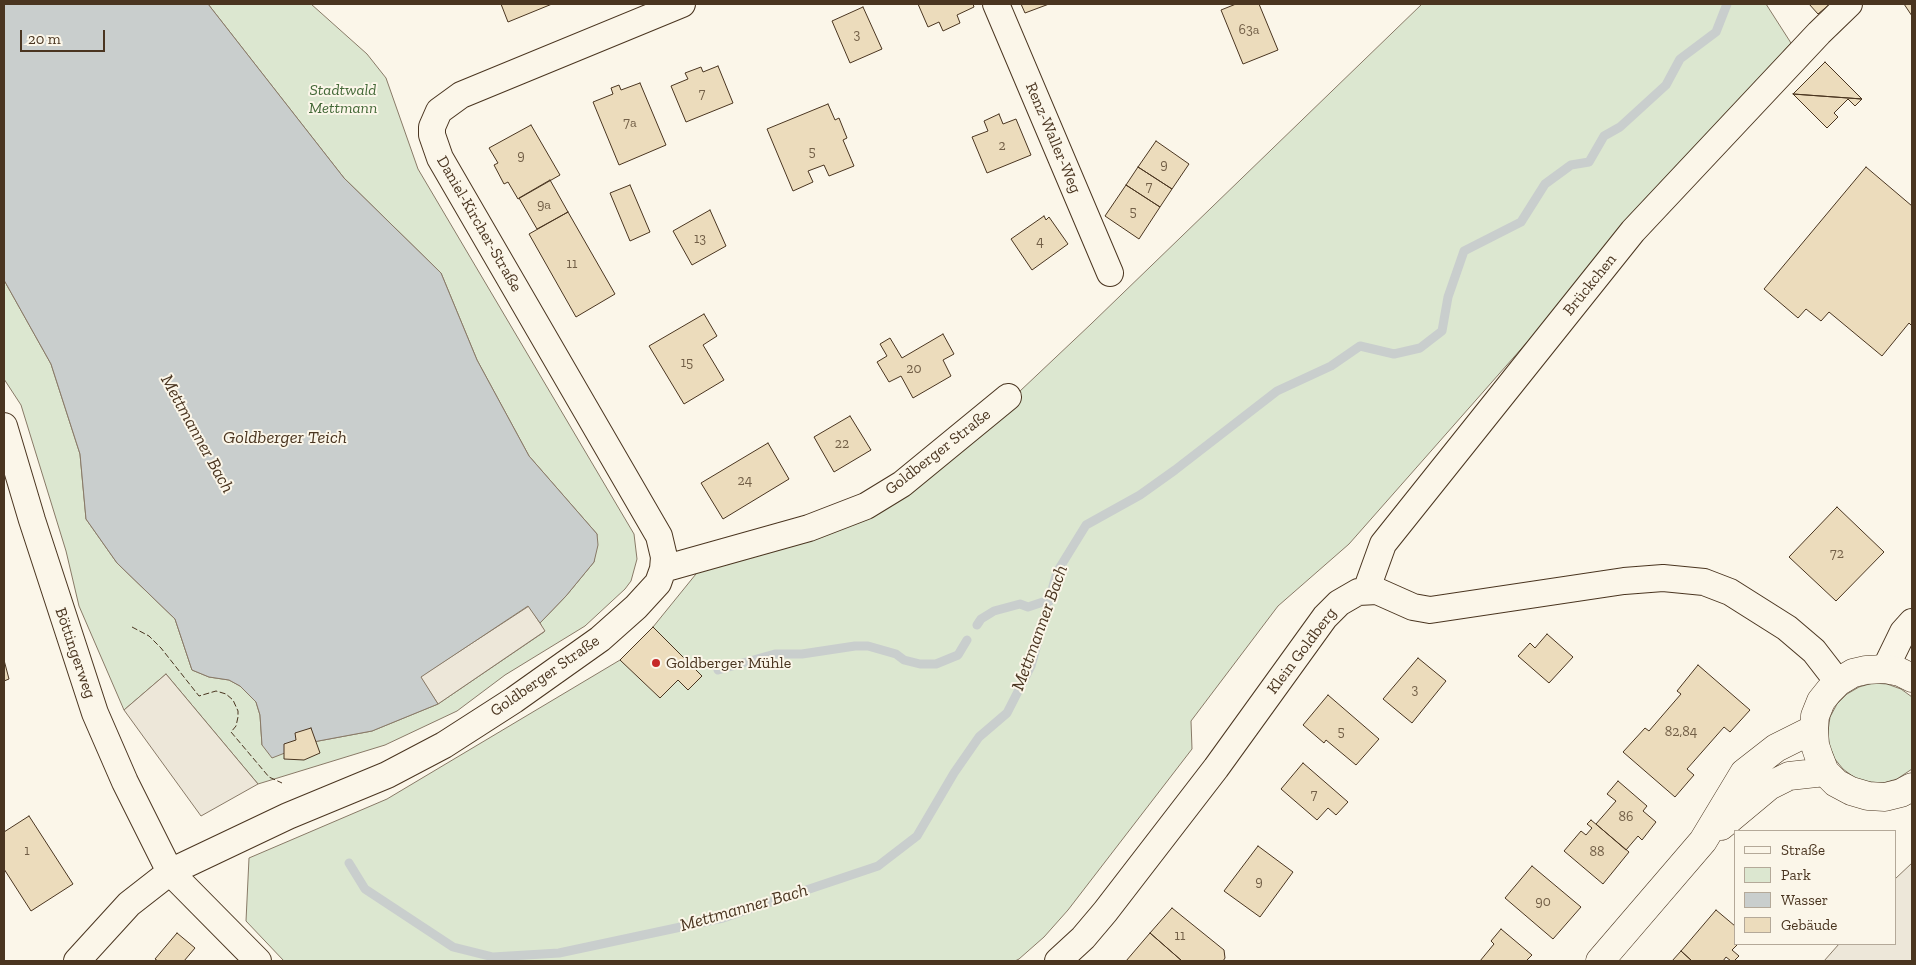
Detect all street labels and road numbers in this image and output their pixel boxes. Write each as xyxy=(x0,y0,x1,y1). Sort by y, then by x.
street label: Renz-Waller-Weg xyxy=(1021,80,1085,196)
street label: Daniel-Kircher-Straße xyxy=(432,153,526,295)
street label: Brückchen xyxy=(1559,250,1621,320)
street label: Goldberger Straße xyxy=(881,405,995,499)
street label: Klein Goldberg xyxy=(1263,604,1341,698)
street label: Böttingerweg xyxy=(50,605,100,701)
street label: Goldberger Straße xyxy=(487,631,603,721)

